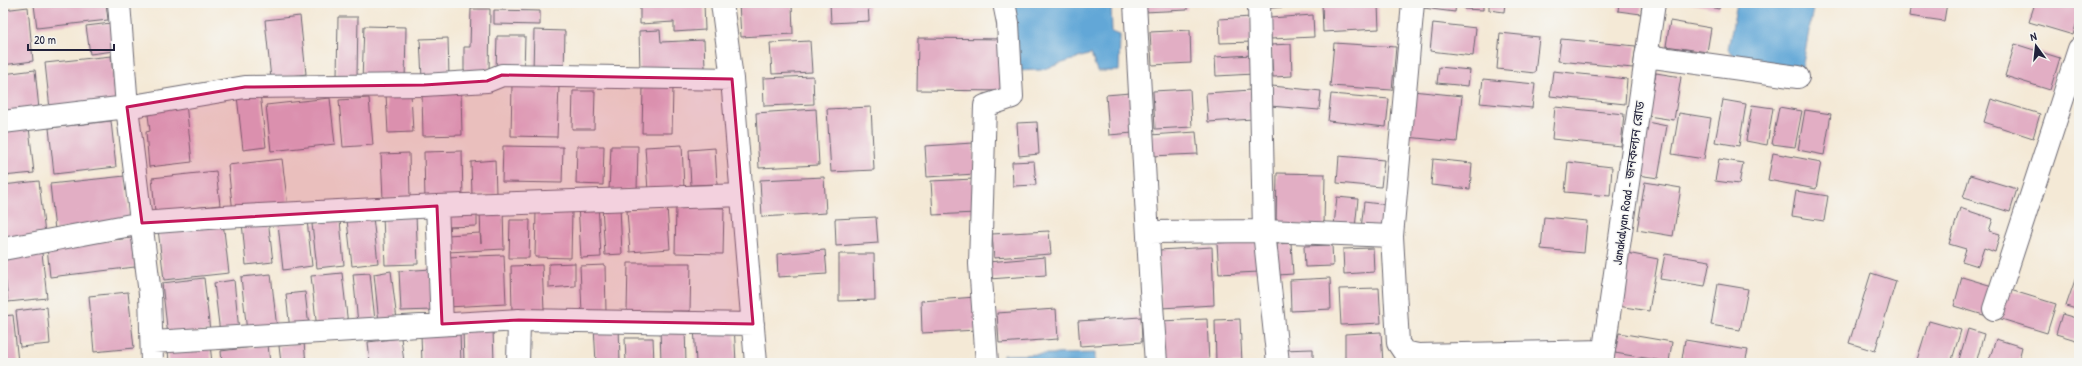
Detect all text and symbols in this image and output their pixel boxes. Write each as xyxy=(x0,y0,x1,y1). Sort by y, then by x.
scale bar xyxy=(28,26,114,52)
north arrow xyxy=(2016,26,2056,66)
text: N xyxy=(2029,29,2038,44)
text: 20 m xyxy=(34,31,56,48)
street label: Janakalyan Road - জনকল্যন রোড xyxy=(1608,99,1649,266)

